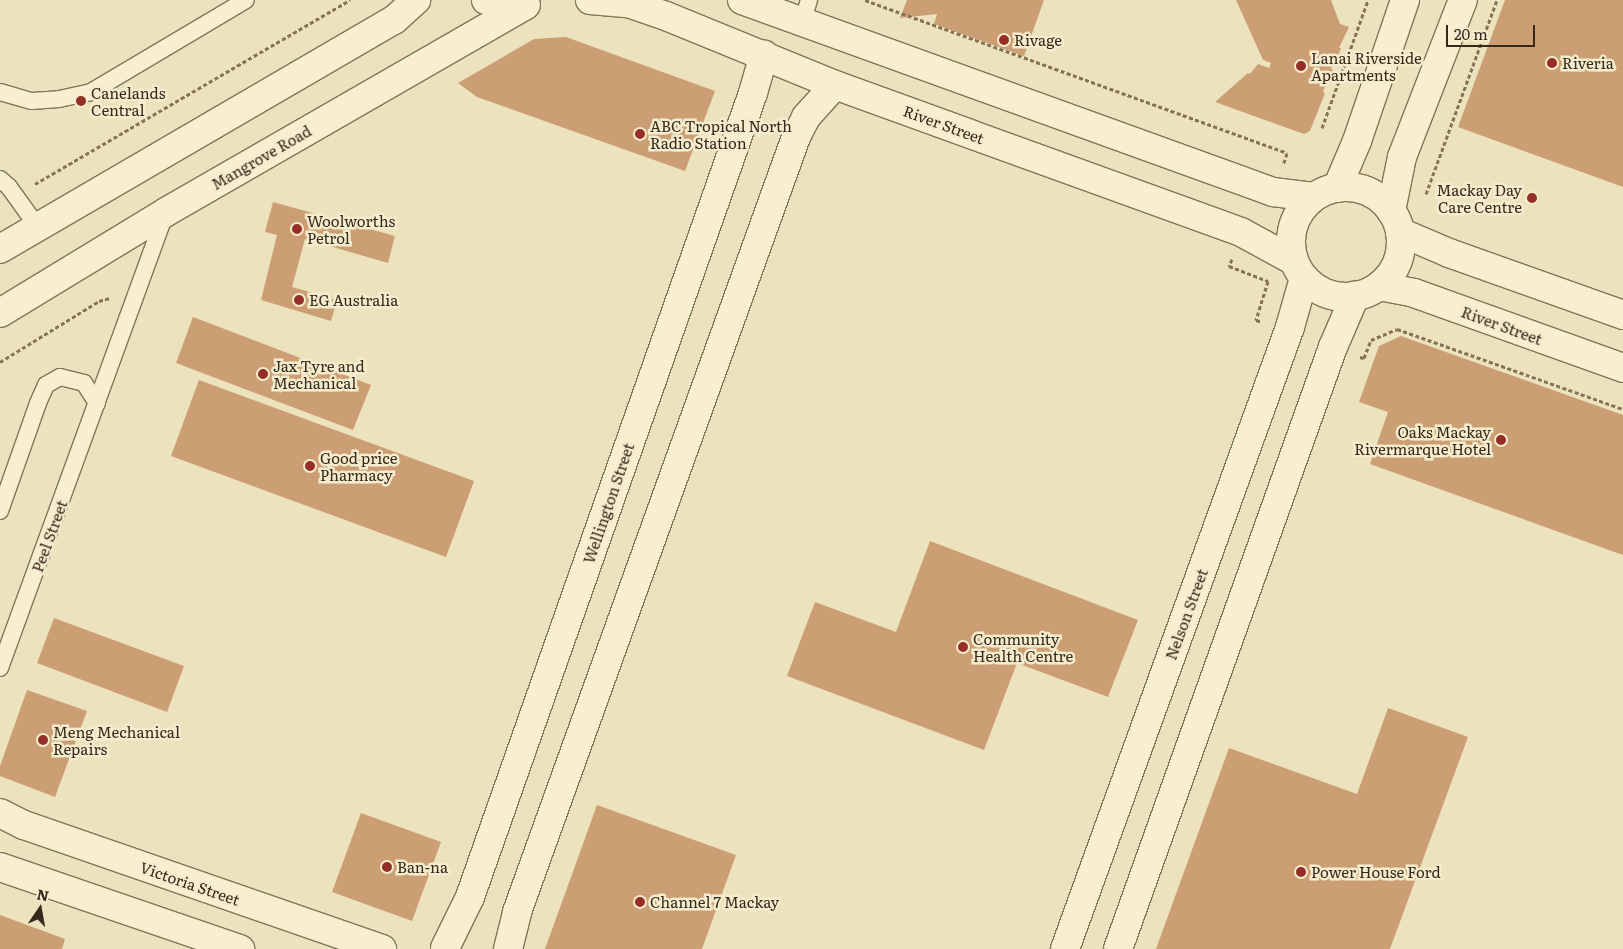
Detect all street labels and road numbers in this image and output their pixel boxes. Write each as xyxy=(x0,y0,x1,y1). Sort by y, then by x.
street label: River Street xyxy=(901,101,987,147)
street label: Mangrove Road xyxy=(208,121,314,193)
street label: River Street xyxy=(1459,302,1545,348)
street label: Wellington Street xyxy=(579,440,637,566)
street label: Peel Street xyxy=(28,498,70,574)
street label: Nelson Street xyxy=(1161,566,1211,662)
street label: Victoria Street xyxy=(138,858,242,908)

